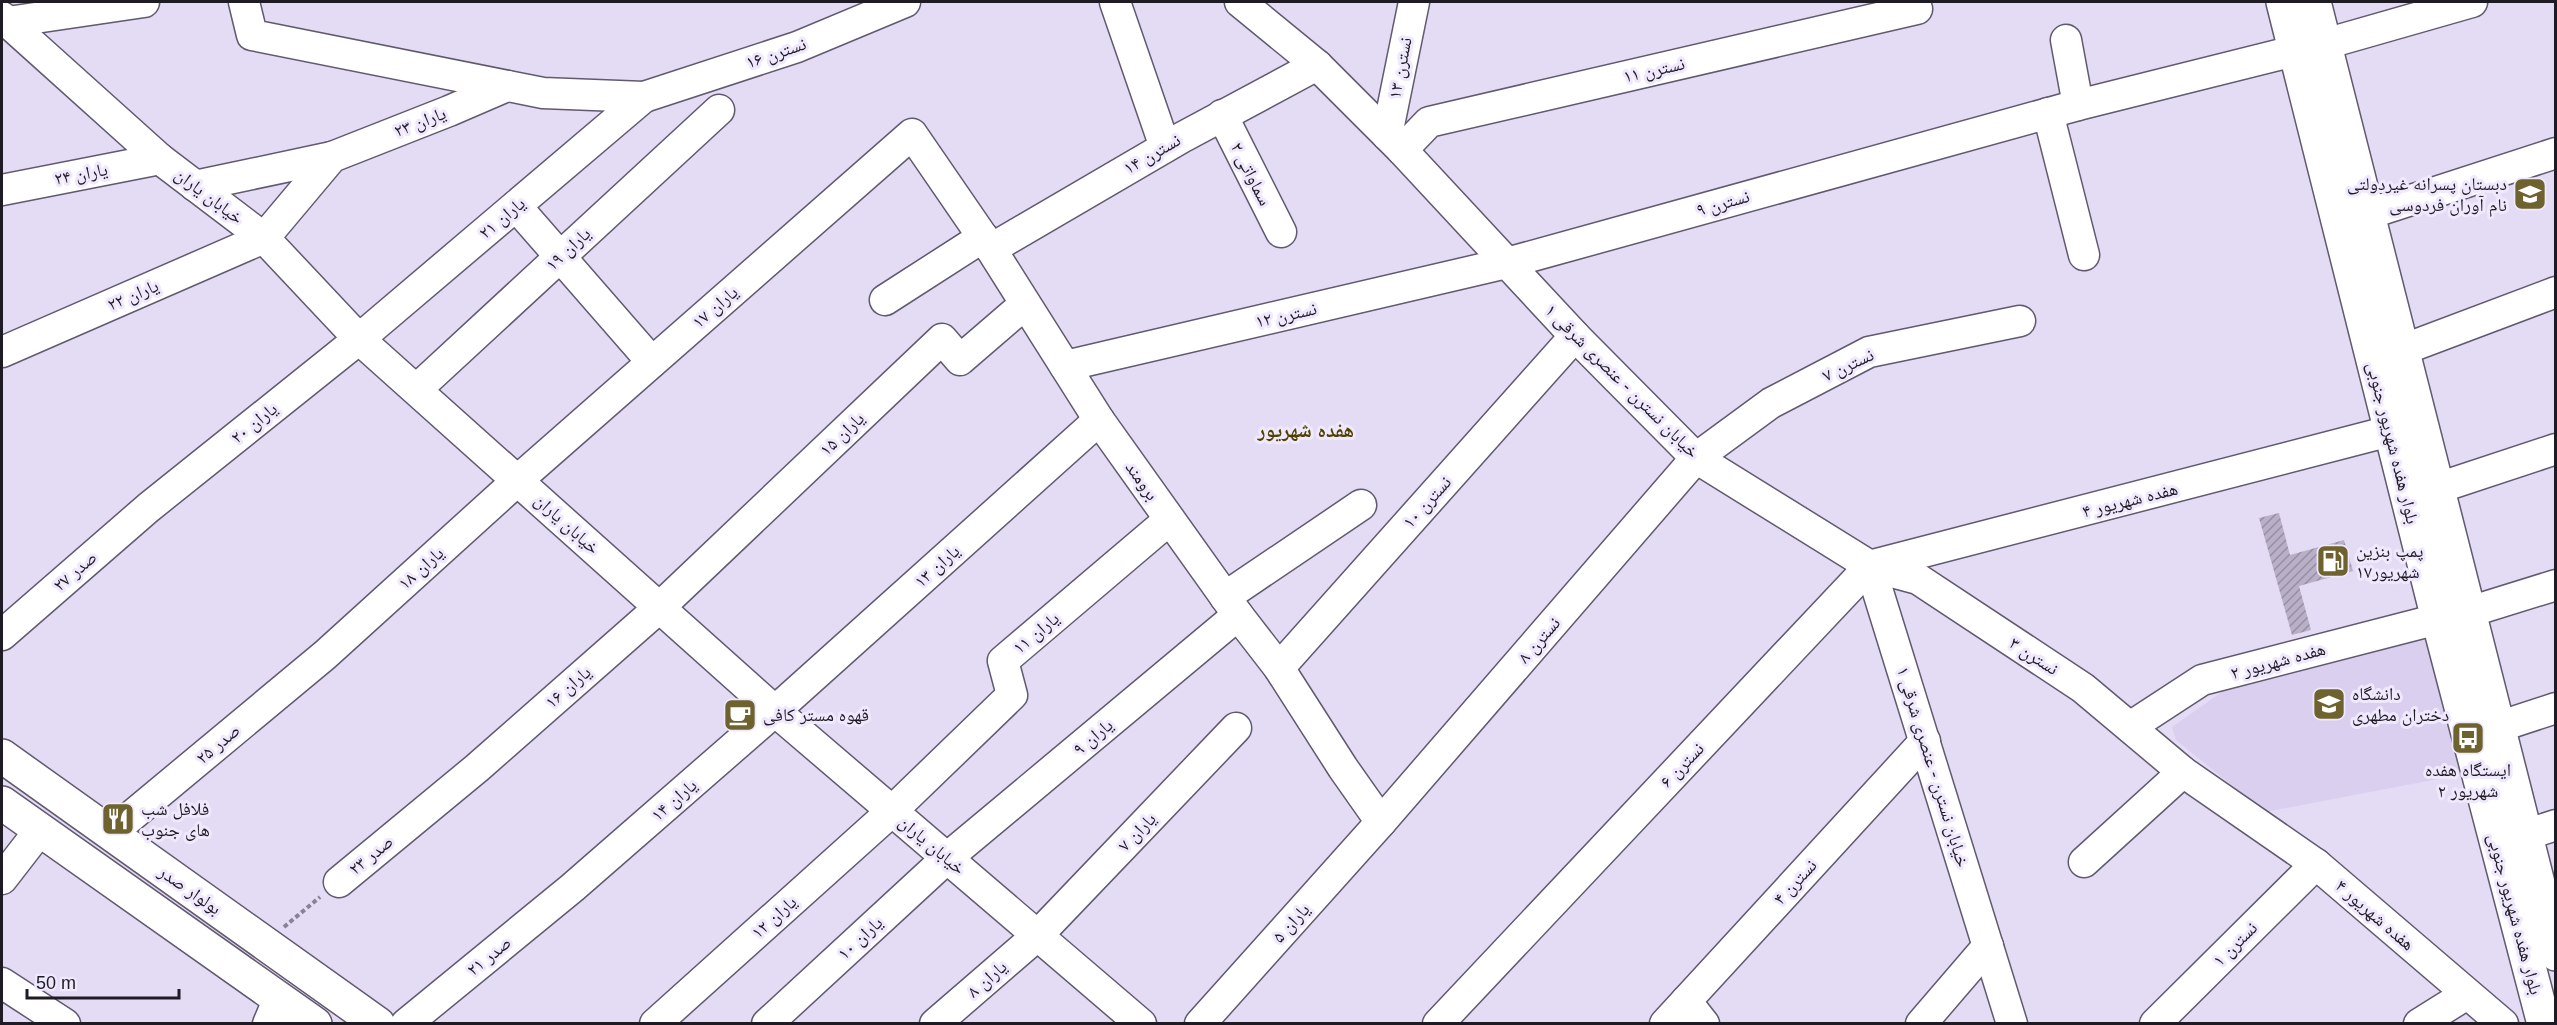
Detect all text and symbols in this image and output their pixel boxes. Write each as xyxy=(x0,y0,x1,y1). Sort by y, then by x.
street label: نسترن ۱۶ xyxy=(743,33,809,74)
street label: نسترن ۱۳ xyxy=(1384,35,1417,101)
street label: نسترن ۱۱ xyxy=(1621,53,1687,88)
street label: یاران ۲۳ xyxy=(391,103,449,142)
street label: نسترن ۱۴ xyxy=(1120,130,1185,179)
street label: سماواتی ۲ xyxy=(1226,139,1275,209)
street label: یاران ۲۴ xyxy=(53,159,109,190)
street label: خیابان یاران xyxy=(170,164,247,229)
place label: دبستان پسرانه غیردولتی نام آوران فردوسی xyxy=(2347,174,2507,217)
school or university icon: دبستان پسرانه غیردولتی نام آوران فردوسی xyxy=(2512,176,2548,212)
street label: نسترن ۹ xyxy=(1694,186,1752,221)
street label: یاران ۲۱ xyxy=(475,193,530,244)
street label: یاران ۱۹ xyxy=(542,223,595,275)
street label: یاران ۲۲ xyxy=(104,275,162,316)
street label: یاران ۱۷ xyxy=(688,282,742,333)
street label: نسترن ۱۲ xyxy=(1253,298,1319,333)
street label: خیابان نسترن - عنصری شرقی ۱ xyxy=(1540,300,1703,463)
street label: نسترن ۷ xyxy=(1819,344,1877,386)
street label: بلوار هفده شهریور جنوبی xyxy=(2362,360,2423,526)
street label: یاران ۲۰ xyxy=(227,398,282,448)
street label: یاران ۱۵ xyxy=(816,408,869,461)
district label: هفده شهریور xyxy=(1257,419,1354,442)
street label: برومند xyxy=(1121,458,1162,505)
street label: نسترن ۱۰ xyxy=(1399,472,1456,533)
street label: هفده شهریور ۴ xyxy=(2080,478,2180,522)
street label: خیابان یاران xyxy=(530,490,603,559)
street label: یاران ۱۳ xyxy=(910,541,964,592)
place label: پمپ بنزین ۱۷شهریور xyxy=(2356,541,2424,582)
street label: یاران ۱۸ xyxy=(394,543,448,594)
fuel station icon: پمپ بنزین ۱۷شهریور xyxy=(2315,543,2351,579)
street label: صدر ۲۷ xyxy=(49,547,101,595)
street label: یاران ۱۱ xyxy=(1009,608,1064,659)
street label: نسترن ۸ xyxy=(1514,613,1565,668)
street label: نسترن ۳ xyxy=(2005,633,2062,680)
street label: هفده شهریور ۲ xyxy=(2228,639,2328,684)
street label: یاران ۱۶ xyxy=(541,662,595,713)
street label: خیابان نسترن - عنصری شرقی ۱ xyxy=(1892,664,1973,870)
place label: دانشگاه دختران مطهری xyxy=(2352,684,2449,726)
school or university icon: دانشگاه دختران مطهری xyxy=(2311,686,2347,722)
cafe icon: قهوه مستر کافی xyxy=(722,697,758,733)
place label: قهوه مستر کافی xyxy=(763,705,869,726)
street label: یاران ۹ xyxy=(1069,715,1118,760)
street label: صدر ۲۵ xyxy=(192,720,244,768)
bus stop icon: ایستگاه هفده شهریور ۲ xyxy=(2450,720,2486,756)
street label: نسترن ۶ xyxy=(1656,738,1709,792)
place label: ایستگاه هفده شهریور ۲ xyxy=(2425,760,2511,801)
street label: یاران ۱۴ xyxy=(647,775,701,826)
place label: فلافل شب های جنوب xyxy=(141,799,210,841)
restaurant icon: فلافل شب های جنوب xyxy=(100,801,136,837)
street label: یاران ۷ xyxy=(1114,809,1161,856)
street label: خیابان یاران xyxy=(894,812,969,879)
street label: صدر ۲۳ xyxy=(345,831,397,879)
street label: بلوار هفده شهریور جنوبی xyxy=(2483,831,2546,997)
street label: نسترن ۴ xyxy=(1769,855,1822,909)
street label: بولوار صدر xyxy=(154,861,225,919)
street label: هفده شهریور ۴ xyxy=(2331,875,2418,955)
street label: یاران ۱۲ xyxy=(747,892,801,943)
street label: یاران ۵ xyxy=(1268,899,1314,947)
street label: یاران ۱۰ xyxy=(834,912,887,964)
street label: نسترن ۱ xyxy=(2209,918,2262,971)
street label: صدر ۲۱ xyxy=(463,932,515,980)
street label: یاران ۸ xyxy=(963,956,1011,1002)
scale bar xyxy=(27,962,178,1000)
text: 50 m xyxy=(36,973,76,993)

